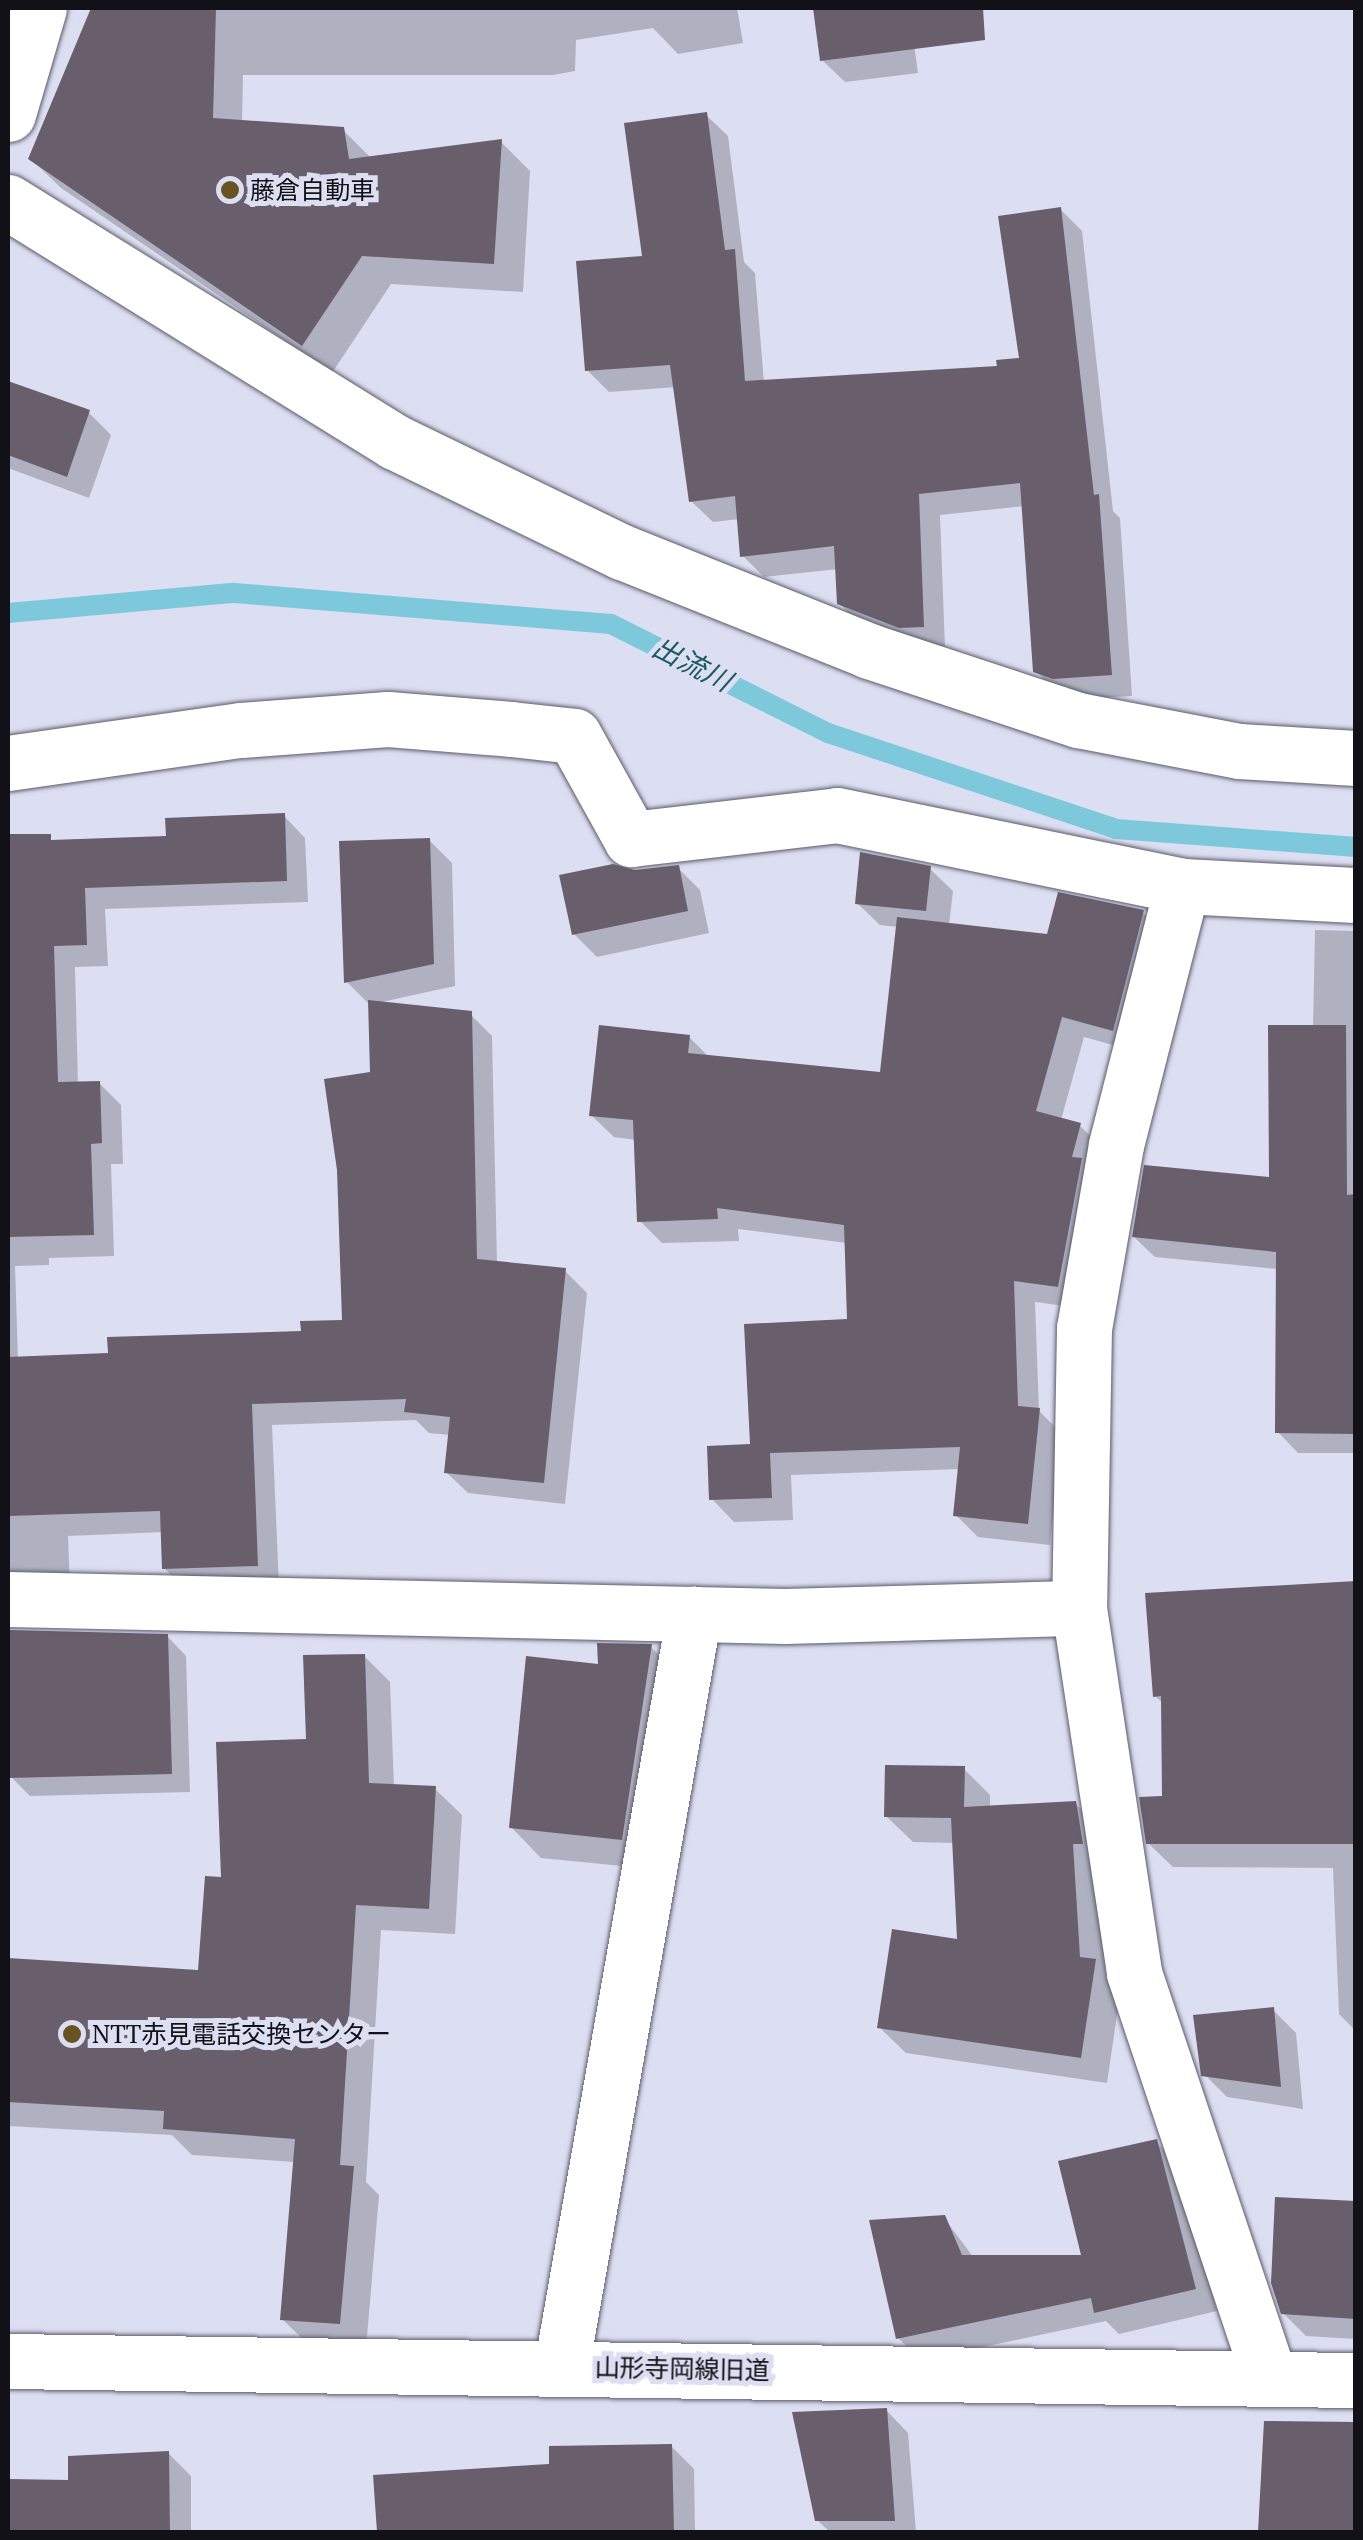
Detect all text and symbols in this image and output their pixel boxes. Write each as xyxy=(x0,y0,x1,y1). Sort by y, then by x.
place label: 藤倉自動車 xyxy=(250,175,375,205)
marker: 藤倉自動車 xyxy=(219,179,241,201)
water label: 出流川 xyxy=(647,630,737,698)
place label: NTT赤見電話交換センター xyxy=(92,2019,391,2049)
marker: NTT赤見電話交換センター xyxy=(61,2023,83,2045)
street label: 山形寺岡線旧道 xyxy=(594,2352,770,2386)

